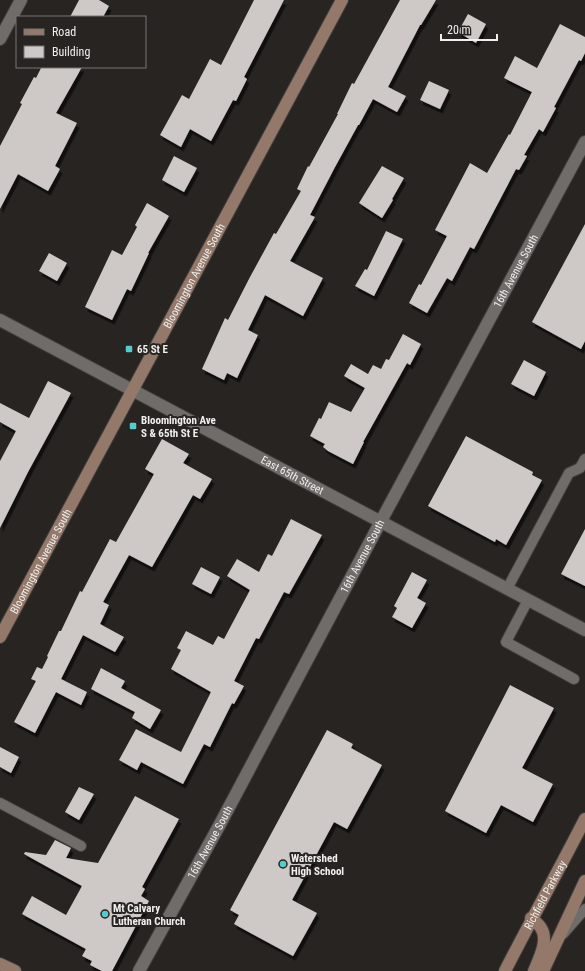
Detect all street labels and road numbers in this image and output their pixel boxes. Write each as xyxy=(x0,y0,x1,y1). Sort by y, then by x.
street label: Bloomington Avenue South xyxy=(161,221,228,331)
street label: 16th Avenue South xyxy=(491,232,541,310)
street label: East 65th Street xyxy=(259,453,326,497)
street label: Bloomington Avenue South xyxy=(8,507,75,616)
street label: 16th Avenue South xyxy=(338,518,388,595)
street label: 16th Avenue South xyxy=(185,804,236,881)
street label: Richfield Parkway xyxy=(522,858,569,932)

